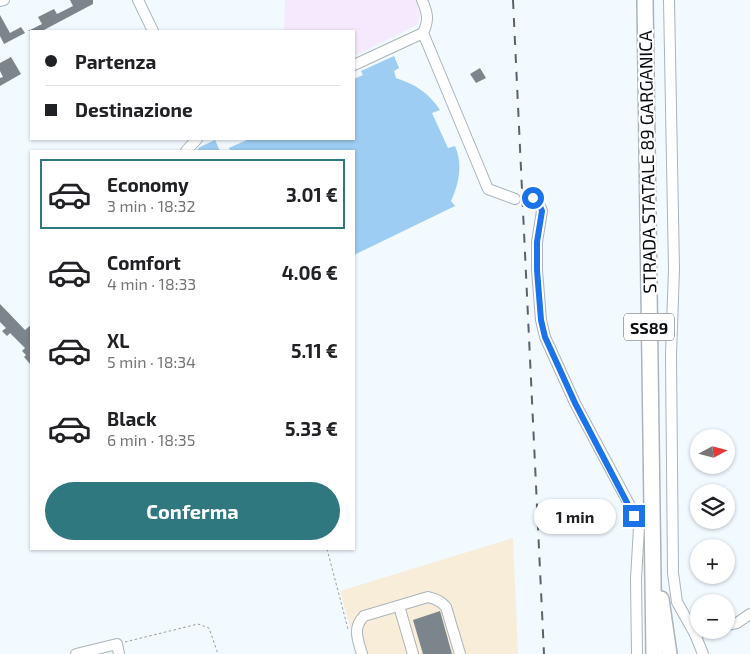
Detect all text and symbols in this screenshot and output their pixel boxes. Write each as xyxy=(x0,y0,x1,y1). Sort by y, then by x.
street label: STRADA STATALE 89 GARGANICA xyxy=(634,29,660,294)
text: Partenza xyxy=(75,50,156,73)
text: Destinazione xyxy=(75,98,193,121)
icon: car xyxy=(47,172,92,217)
text: Economy xyxy=(107,173,189,196)
text: 3.01 € xyxy=(286,183,338,206)
route start xyxy=(522,187,544,209)
text: 3 min · 18:32 xyxy=(107,196,195,215)
icon: car xyxy=(47,250,92,295)
text: Comfort xyxy=(107,251,181,274)
text: 4.06 € xyxy=(282,261,338,284)
text: 4 min · 18:33 xyxy=(107,274,196,293)
road number: SS89 xyxy=(624,314,674,341)
icon: car xyxy=(47,328,92,373)
text: XL xyxy=(107,329,129,352)
text: 5.11 € xyxy=(291,339,338,362)
text: 5 min · 18:34 xyxy=(107,352,196,371)
icon: car xyxy=(47,406,92,451)
text: Black xyxy=(107,407,157,430)
text: 5.33 € xyxy=(285,417,338,440)
north arrow xyxy=(690,429,735,474)
map controls xyxy=(690,429,735,639)
text: 6 min · 18:35 xyxy=(107,430,195,449)
button: Conferma xyxy=(45,482,340,540)
button: layers xyxy=(690,484,735,529)
callout: 1 min xyxy=(534,498,616,534)
route end xyxy=(623,505,645,527)
text: 1 min xyxy=(556,507,594,526)
button: + xyxy=(690,539,735,584)
button: − xyxy=(690,594,735,639)

